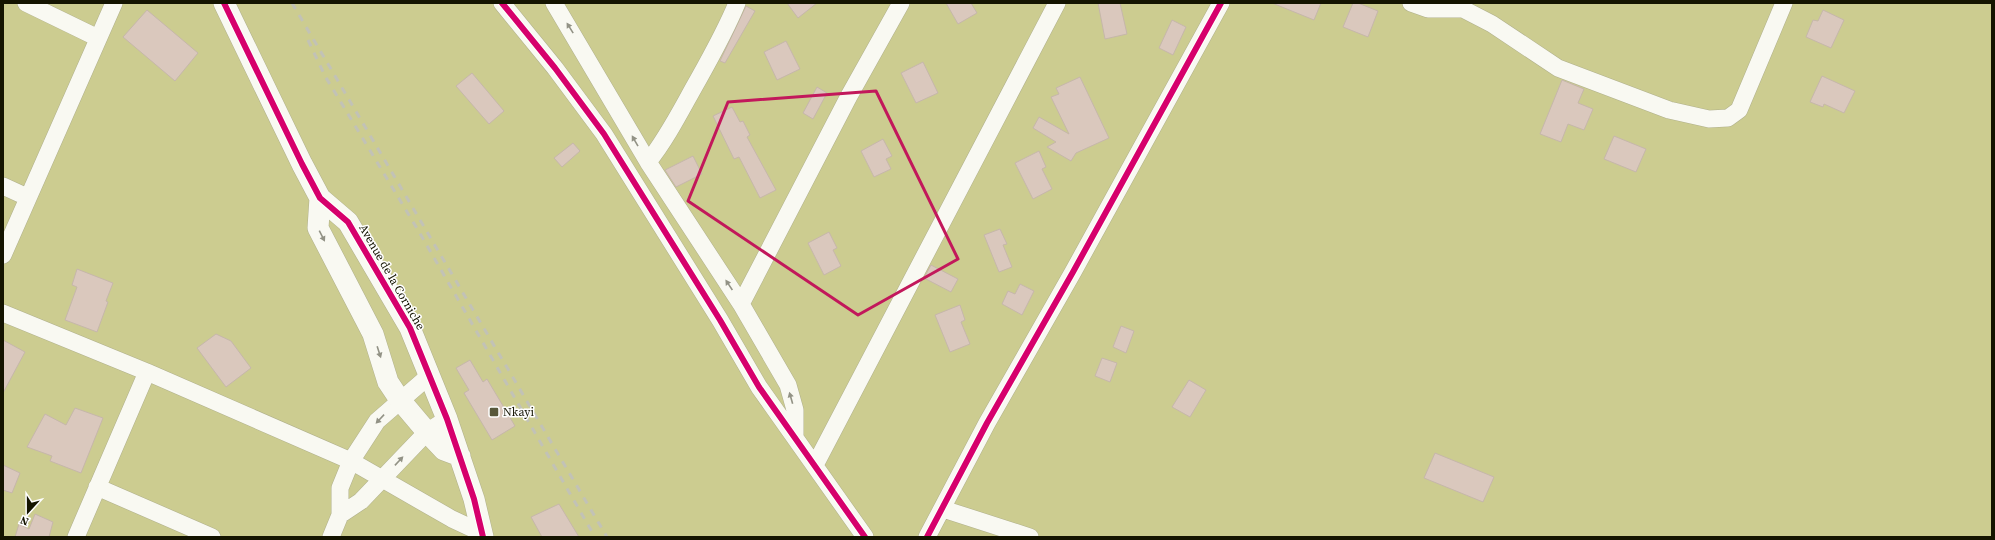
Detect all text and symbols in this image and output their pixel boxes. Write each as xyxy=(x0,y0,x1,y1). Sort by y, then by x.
one-way arrow xyxy=(566,23,574,33)
one-way arrow xyxy=(632,135,639,147)
street label: Avenue de la Corniche xyxy=(355,221,429,333)
one-way arrow xyxy=(319,230,325,242)
one-way arrow xyxy=(725,280,733,290)
one-way arrow xyxy=(376,347,382,359)
one-way arrow xyxy=(788,392,794,405)
place label: Nkayi xyxy=(503,404,535,420)
marker: Nkayi xyxy=(488,406,500,418)
one-way arrow xyxy=(376,415,385,424)
one-way arrow xyxy=(394,456,404,466)
north arrow xyxy=(8,492,48,532)
text: N xyxy=(18,512,31,529)

